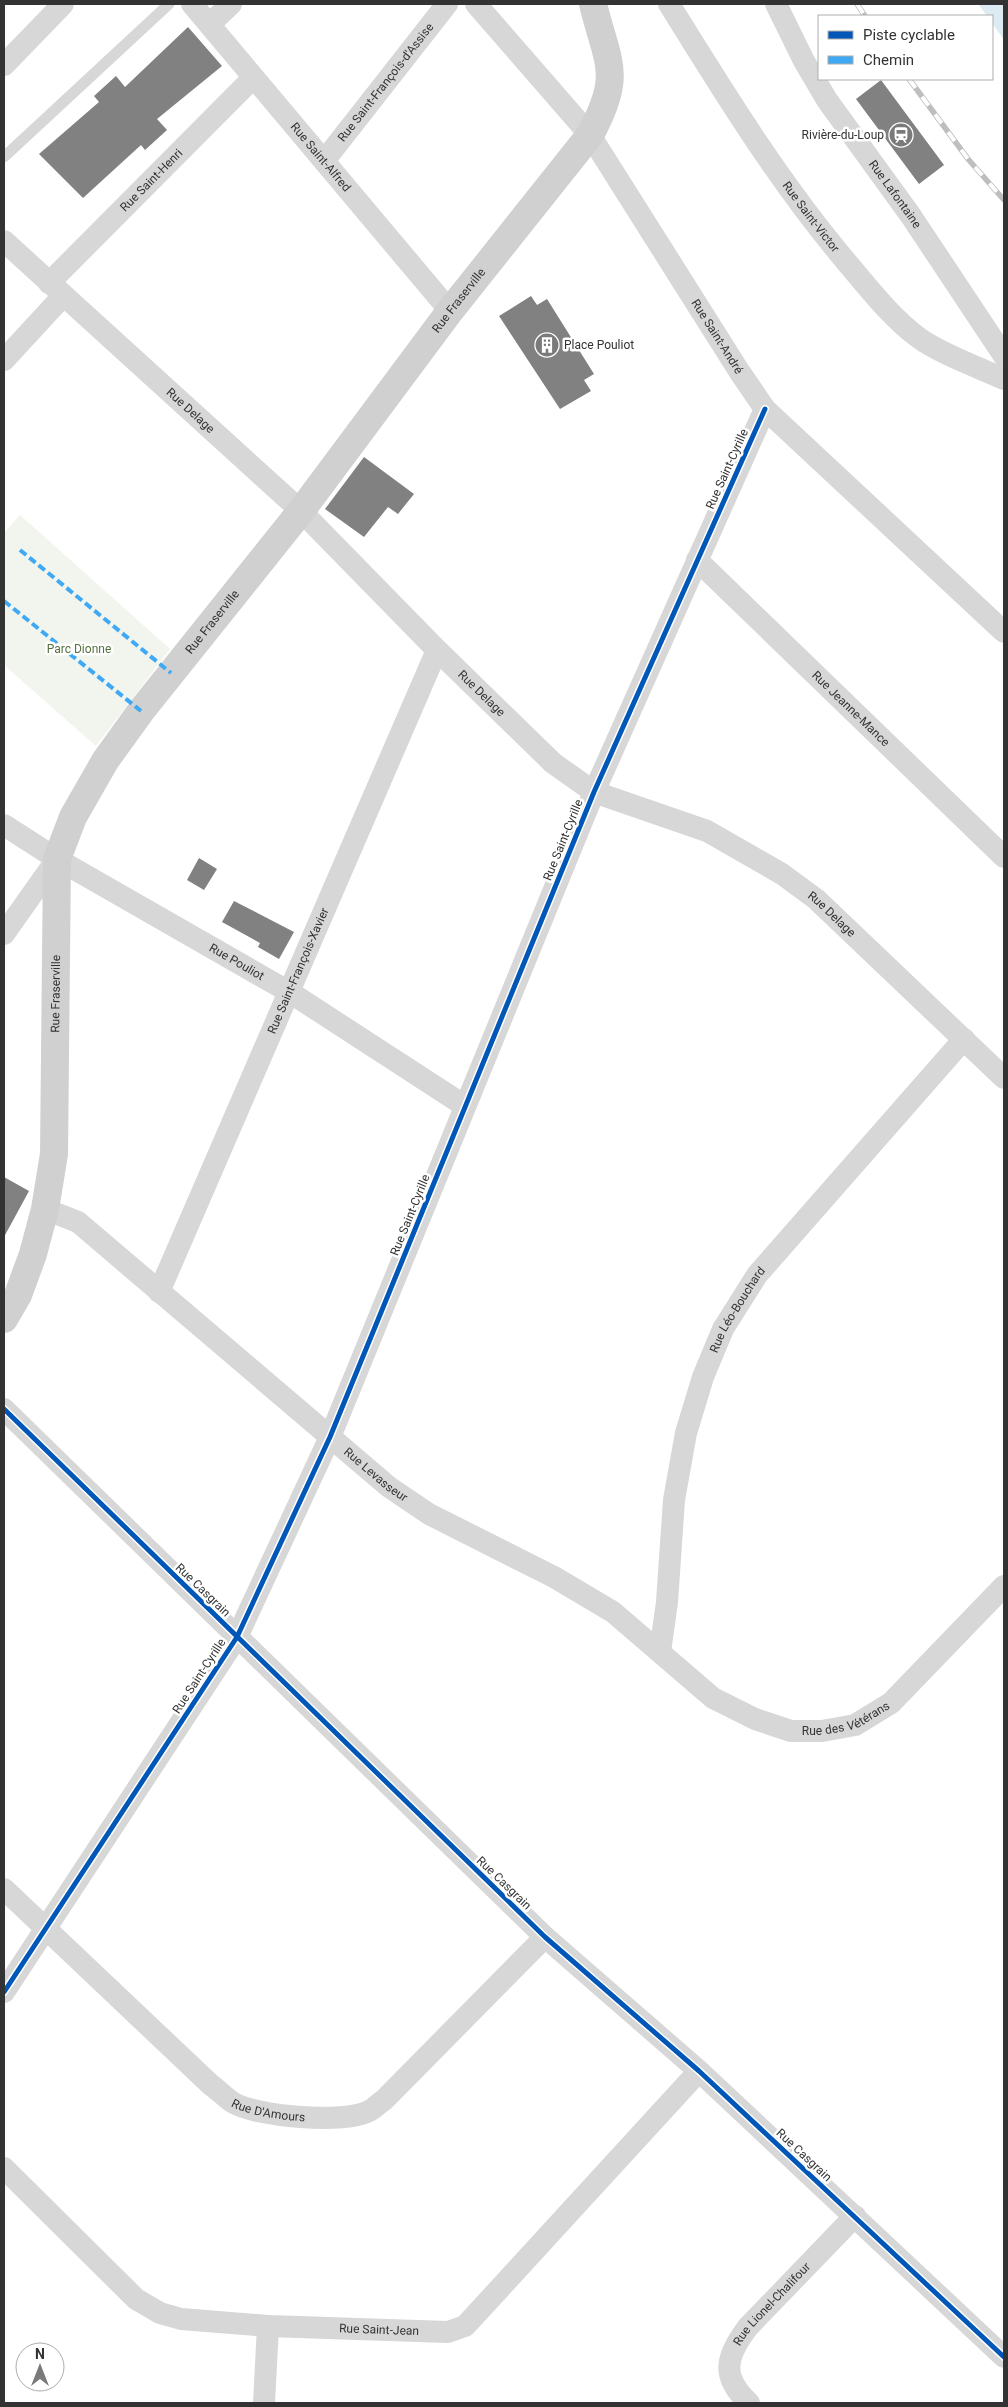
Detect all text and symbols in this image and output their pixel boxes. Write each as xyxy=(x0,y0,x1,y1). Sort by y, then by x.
legend xyxy=(818,15,993,80)
street label: Rue Saint-François-d'Assise xyxy=(335,20,436,144)
text: Piste cyclable xyxy=(863,26,955,44)
text: Chemin xyxy=(863,51,914,69)
street label: Rue Saint-Alfred xyxy=(288,120,354,195)
station icon: Rivière-du-Loup xyxy=(888,122,914,148)
place label: Rivière-du-Loup xyxy=(802,128,884,142)
street label: Rue Saint-Henri xyxy=(117,146,185,214)
street label: Rue Lafontaine xyxy=(866,157,924,231)
street label: Rue Saint-Victor xyxy=(779,179,842,255)
street label: Rue Fraserville xyxy=(429,265,488,335)
street label: Rue Saint-André xyxy=(689,297,746,376)
building icon: Place Pouliot xyxy=(534,332,560,358)
place label: Place Pouliot xyxy=(564,338,634,352)
street label: Rue Delage xyxy=(163,385,217,436)
street label: Rue Saint-Cyrille xyxy=(703,427,751,511)
street label: Rue Fraserville xyxy=(183,587,242,657)
park label: Parc Dionne xyxy=(47,642,111,656)
street label: Rue Delage xyxy=(455,667,508,719)
street label: Rue Jeanne-Mance xyxy=(809,668,892,749)
street label: Rue Saint-Cyrille xyxy=(540,797,586,883)
street label: Rue Delage xyxy=(805,888,858,940)
street label: Rue Saint-François-Xavier xyxy=(265,906,332,1036)
street label: Rue Pouliot xyxy=(207,941,267,983)
street label: Rue Fraserville xyxy=(48,955,63,1033)
street label: Rue Saint-Cyrille xyxy=(387,1172,433,1258)
street label: Rue Léo-Bouchard xyxy=(707,1264,768,1355)
street label: Rue Levasseur xyxy=(341,1445,410,1504)
street label: Rue Casgrain xyxy=(173,1560,233,1620)
street label: Rue Saint-Cyrille xyxy=(170,1636,228,1716)
street label: Rue des Vétérans xyxy=(802,1699,892,1738)
street label: Rue Casgrain xyxy=(474,1853,534,1913)
street label: Rue D'Amours xyxy=(229,2096,306,2124)
street label: Rue Casgrain xyxy=(773,2126,835,2184)
street label: Rue Lionel-Chalifour xyxy=(730,2260,813,2348)
street label: Rue Saint-Jean xyxy=(339,2321,419,2338)
north arrow xyxy=(15,2342,65,2392)
text: N xyxy=(35,2346,45,2362)

